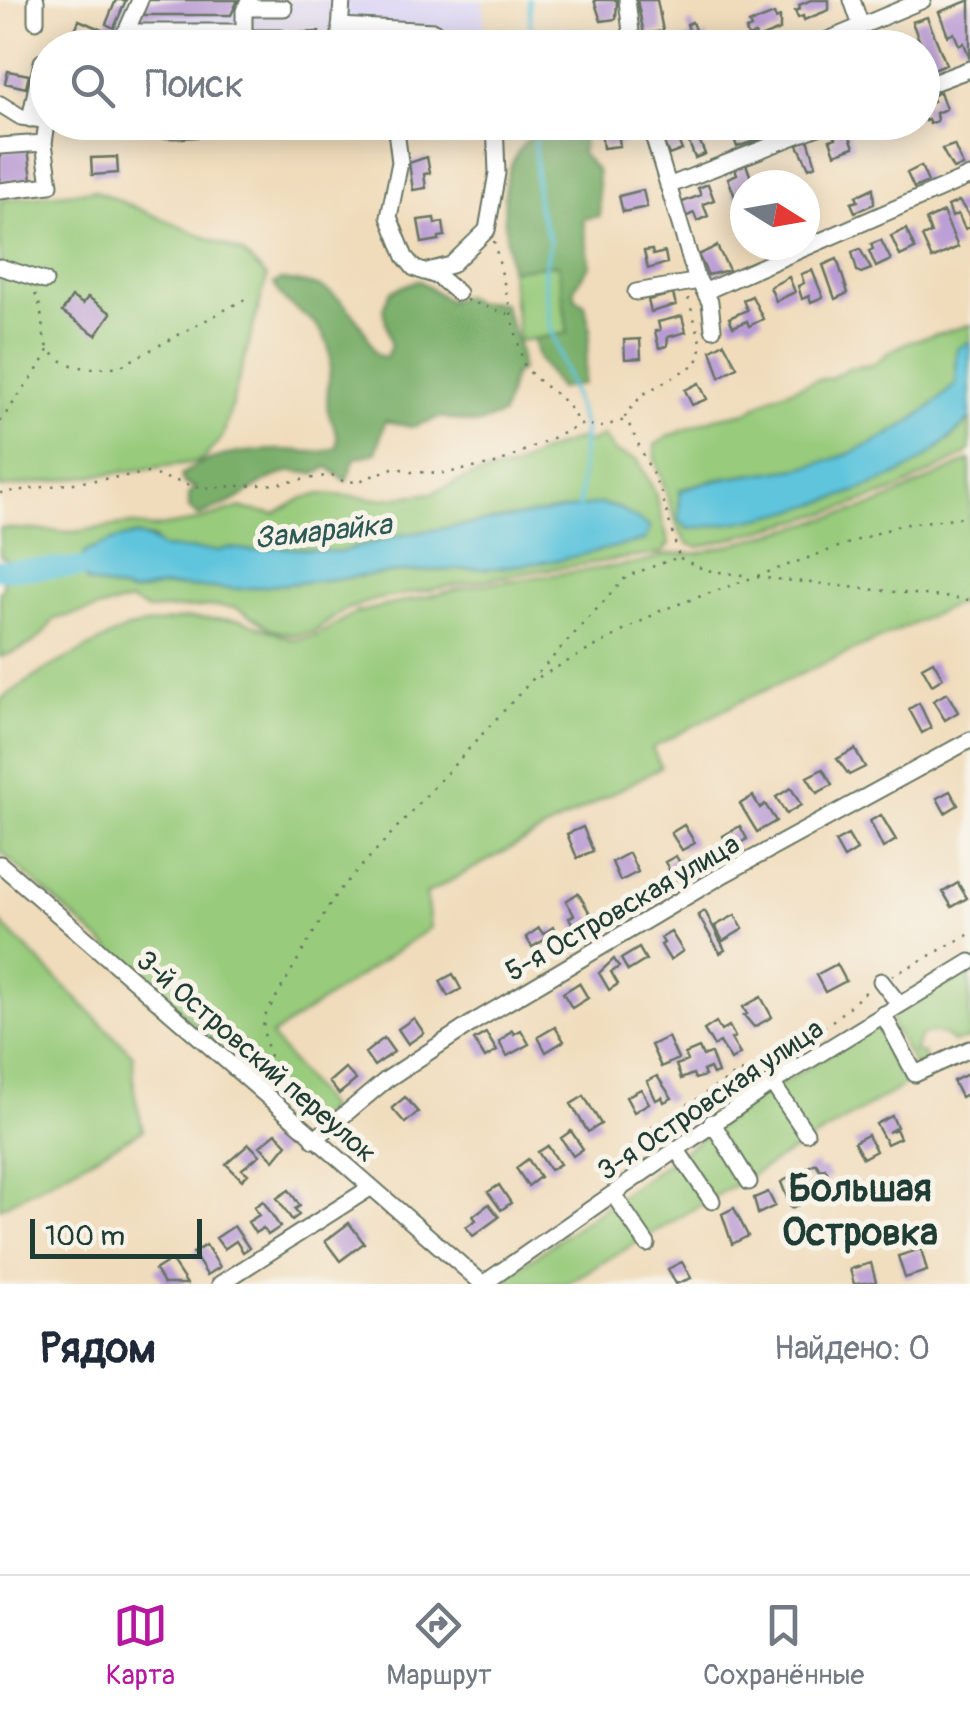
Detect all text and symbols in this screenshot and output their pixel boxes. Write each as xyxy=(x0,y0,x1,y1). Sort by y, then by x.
search box xyxy=(30,30,940,140)
icon: search xyxy=(65,58,120,113)
text: Поиск xyxy=(145,61,244,109)
north arrow xyxy=(730,170,820,260)
water label: Замарайка xyxy=(253,506,395,557)
street label: 5-я Островская улица xyxy=(499,827,746,990)
street label: 3-й Островский переулок xyxy=(129,943,383,1171)
street label: 3-я Островская улица xyxy=(591,1012,830,1189)
district label: Большая Островка xyxy=(782,1165,938,1257)
scale bar xyxy=(30,1214,202,1258)
text: 100 m xyxy=(45,1219,125,1254)
text: Рядом xyxy=(40,1323,156,1375)
text: Найдено: 0 xyxy=(774,1329,930,1369)
tab: Карта xyxy=(106,1598,175,1693)
tab: Маршрут xyxy=(386,1598,492,1693)
tab: Сохранённые xyxy=(703,1598,864,1693)

